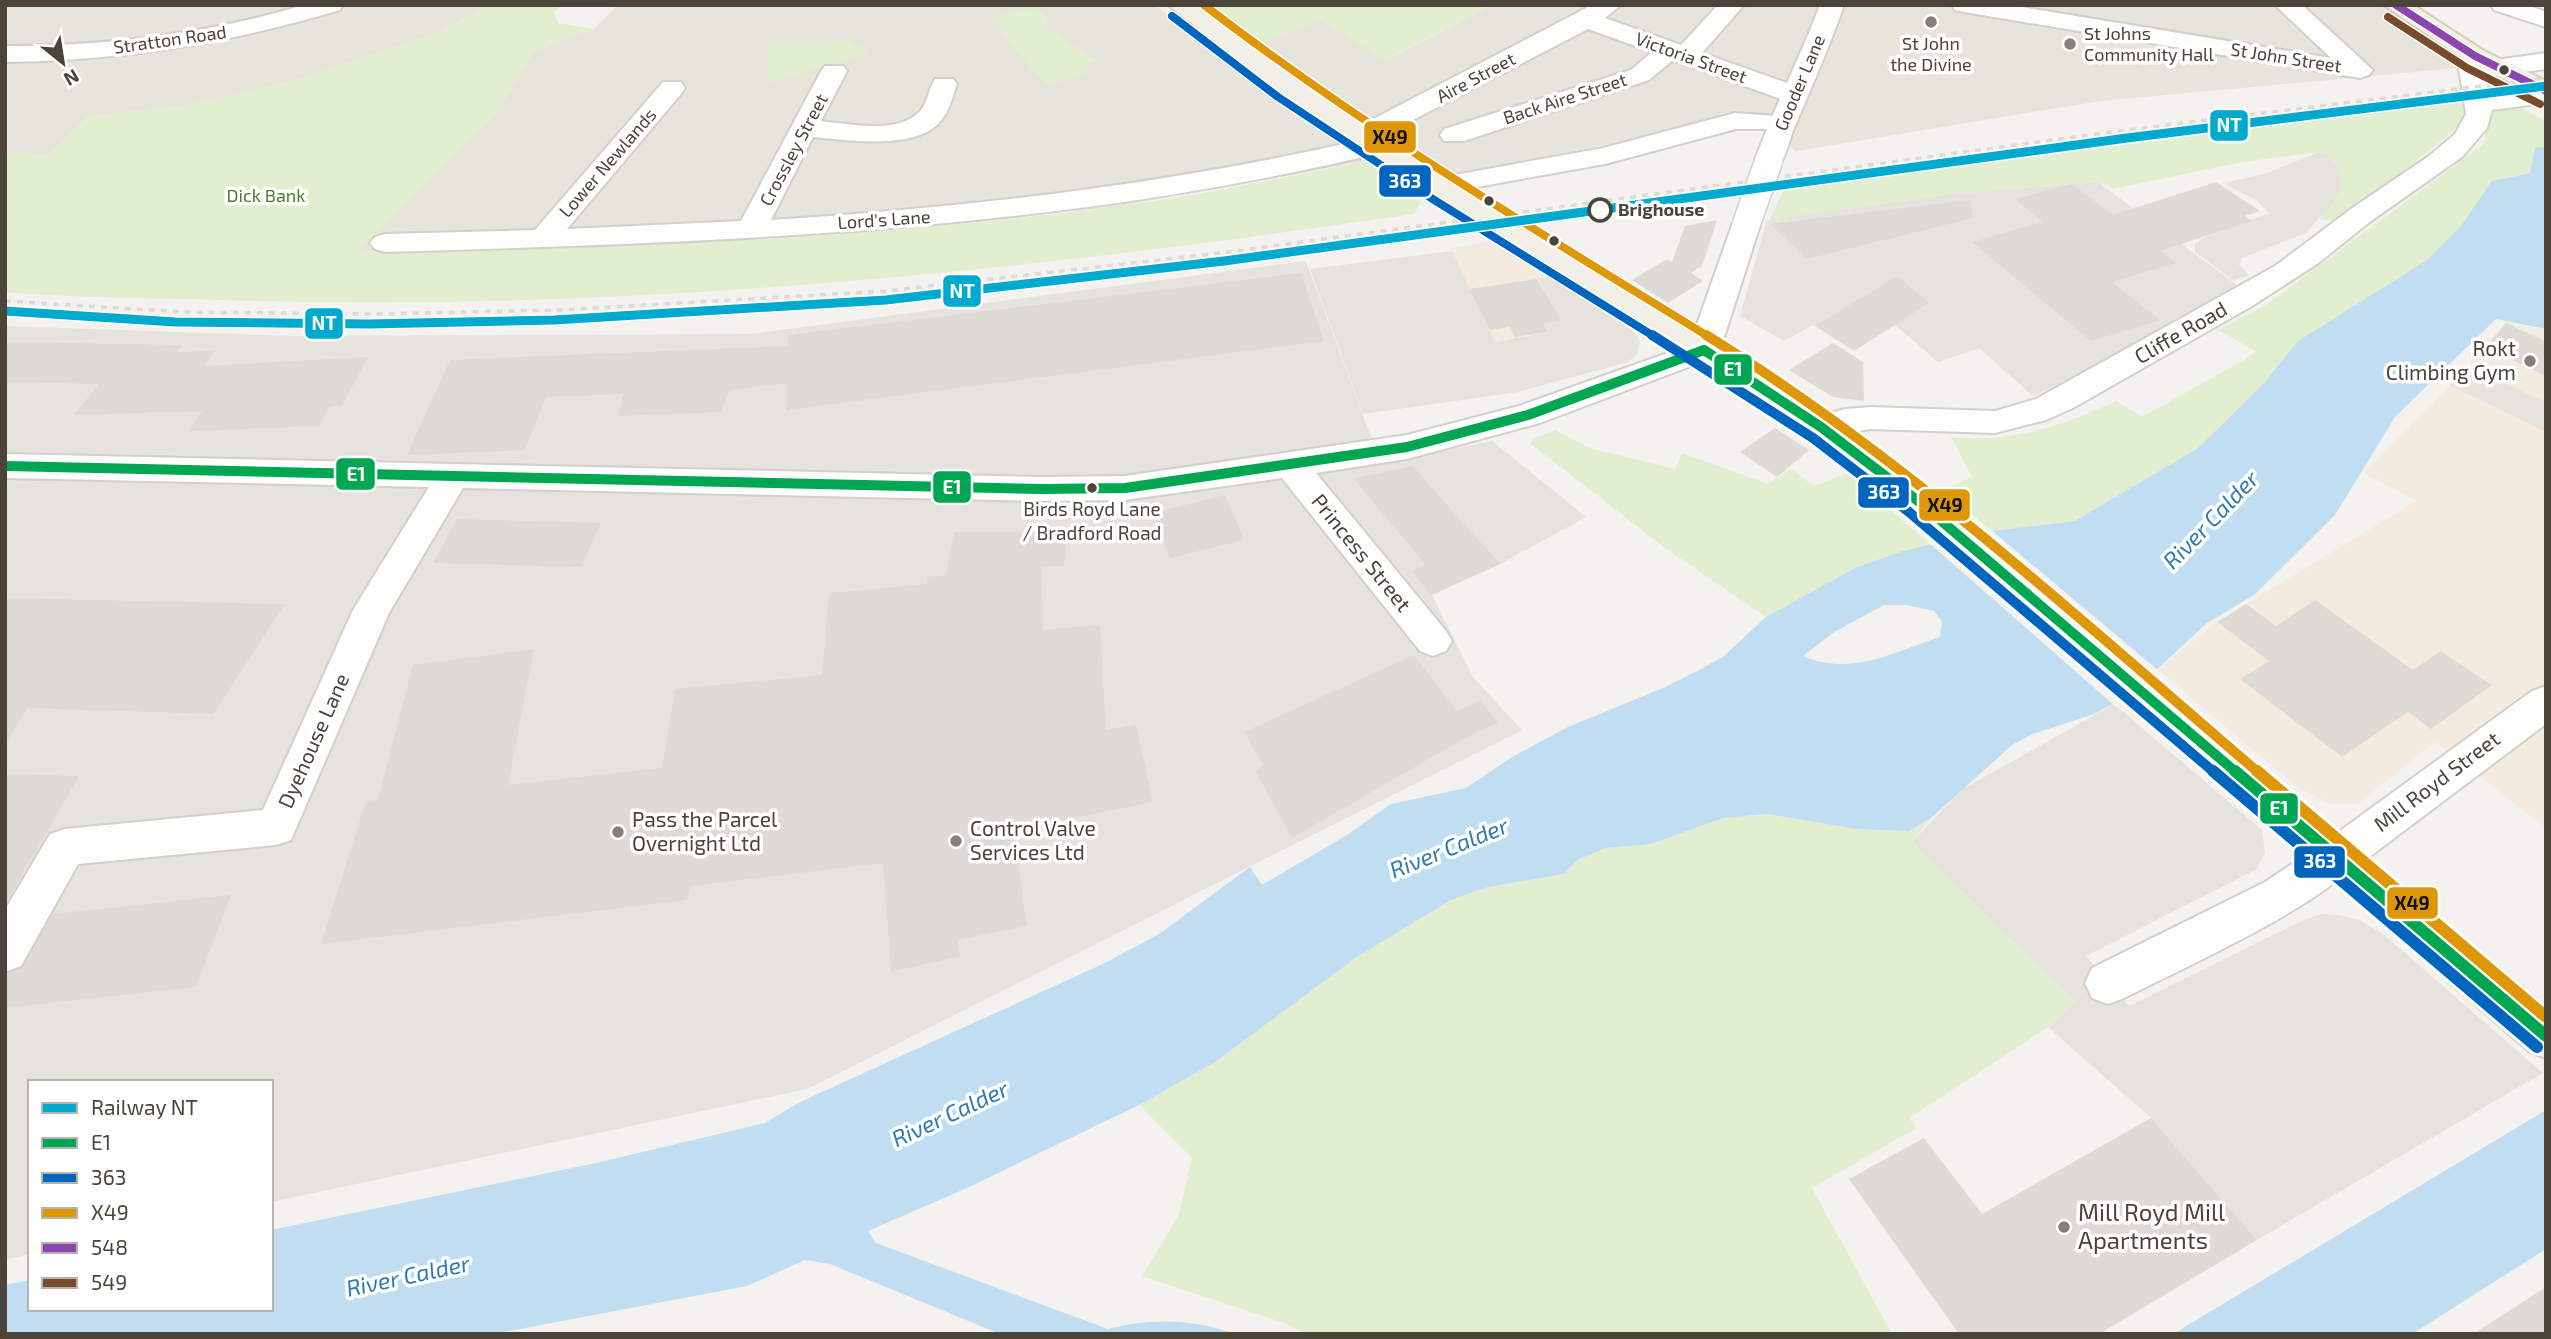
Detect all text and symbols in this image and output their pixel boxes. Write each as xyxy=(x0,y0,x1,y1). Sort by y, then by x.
marker: St John the Divine xyxy=(1923,14,1939,30)
street label: Stratton Road xyxy=(112,20,228,58)
place label: St Johns Community Hall xyxy=(2084,22,2214,65)
street label: Victoria Street xyxy=(1633,27,1750,87)
north arrow xyxy=(28,28,98,98)
street label: Gooder Lane xyxy=(1769,31,1829,134)
place label: St John the Divine xyxy=(1890,32,1972,75)
marker: St Johns Community Hall xyxy=(2062,36,2078,52)
street label: St John Street xyxy=(2229,37,2343,77)
street label: Aire Street xyxy=(1432,47,1519,107)
unlabelled marker xyxy=(2497,63,2511,77)
text: N xyxy=(60,65,83,92)
street label: Back Aire Street xyxy=(1500,68,1629,128)
street label: Crossley Street xyxy=(754,90,832,209)
street label: Lower Newlands xyxy=(554,103,660,221)
line badge: NT xyxy=(2209,109,2249,142)
text: NT xyxy=(2216,113,2242,136)
line badge: X49 xyxy=(1363,120,1417,154)
text: X49 xyxy=(1372,125,1408,148)
line badge: 363 xyxy=(1378,164,1432,198)
text: 363 xyxy=(1389,169,1421,192)
park label: Dick Bank xyxy=(227,184,305,206)
unlabelled marker xyxy=(1482,194,1496,208)
marker: Brighouse xyxy=(1588,198,1612,222)
place label: Brighouse xyxy=(1618,198,1704,220)
street label: Lord's Lane xyxy=(837,205,931,233)
unlabelled marker xyxy=(1547,234,1561,248)
line badge: NT xyxy=(942,274,982,308)
text: NT xyxy=(949,279,975,302)
street label: Cliffe Road xyxy=(2130,295,2231,368)
line badge: NT xyxy=(304,307,344,340)
text: NT xyxy=(311,311,337,334)
place label: Rokt Climbing Gym xyxy=(2386,335,2516,384)
line badge: E1 xyxy=(1713,353,1753,386)
marker: Rokt Climbing Gym xyxy=(2522,353,2538,369)
text: E1 xyxy=(1723,357,1743,380)
line badge: E1 xyxy=(335,457,376,491)
text: E1 xyxy=(346,462,366,485)
water label: River Calder xyxy=(2157,464,2265,574)
line badge: E1 xyxy=(932,470,972,504)
text: E1 xyxy=(942,475,962,498)
line badge: 363 xyxy=(1857,476,1910,509)
text: 363 xyxy=(1868,480,1900,503)
marker: Birds Royd Lane / Bradford Road xyxy=(1085,481,1099,495)
street label: Princess Street xyxy=(1307,488,1417,616)
line badge: X49 xyxy=(1918,488,1971,522)
text: X49 xyxy=(1927,493,1963,516)
place label: Birds Royd Lane / Bradford Road xyxy=(1023,497,1161,544)
street label: Dyehouse Lane xyxy=(272,669,353,812)
street label: Mill Royd Street xyxy=(2368,725,2504,836)
line badge: E1 xyxy=(2259,792,2299,825)
text: E1 xyxy=(2269,796,2289,819)
place label: Pass the Parcel Overnight Ltd xyxy=(632,806,778,855)
water label: River Calder xyxy=(1385,810,1513,884)
place label: Control Valve Services Ltd xyxy=(970,815,1096,864)
marker: Pass the Parcel Overnight Ltd xyxy=(610,824,626,840)
marker: Control Valve Services Ltd xyxy=(948,833,964,849)
line badge: 363 xyxy=(2293,845,2346,879)
text: 363 xyxy=(2304,849,2336,872)
line badge: X49 xyxy=(2386,886,2439,920)
text: X49 xyxy=(2394,891,2430,914)
water label: River Calder xyxy=(887,1073,1013,1152)
legend xyxy=(28,1080,273,1311)
text: Railway NT xyxy=(91,1094,198,1119)
text: E1 xyxy=(91,1129,111,1154)
text: 363 xyxy=(91,1164,126,1189)
place label: Mill Royd Mill Apartments xyxy=(2078,1197,2225,1254)
text: X49 xyxy=(91,1199,129,1224)
marker: Mill Royd Mill Apartments xyxy=(2056,1219,2072,1235)
text: 548 xyxy=(91,1234,128,1259)
water label: River Calder xyxy=(343,1248,473,1302)
text: 549 xyxy=(91,1269,127,1294)

